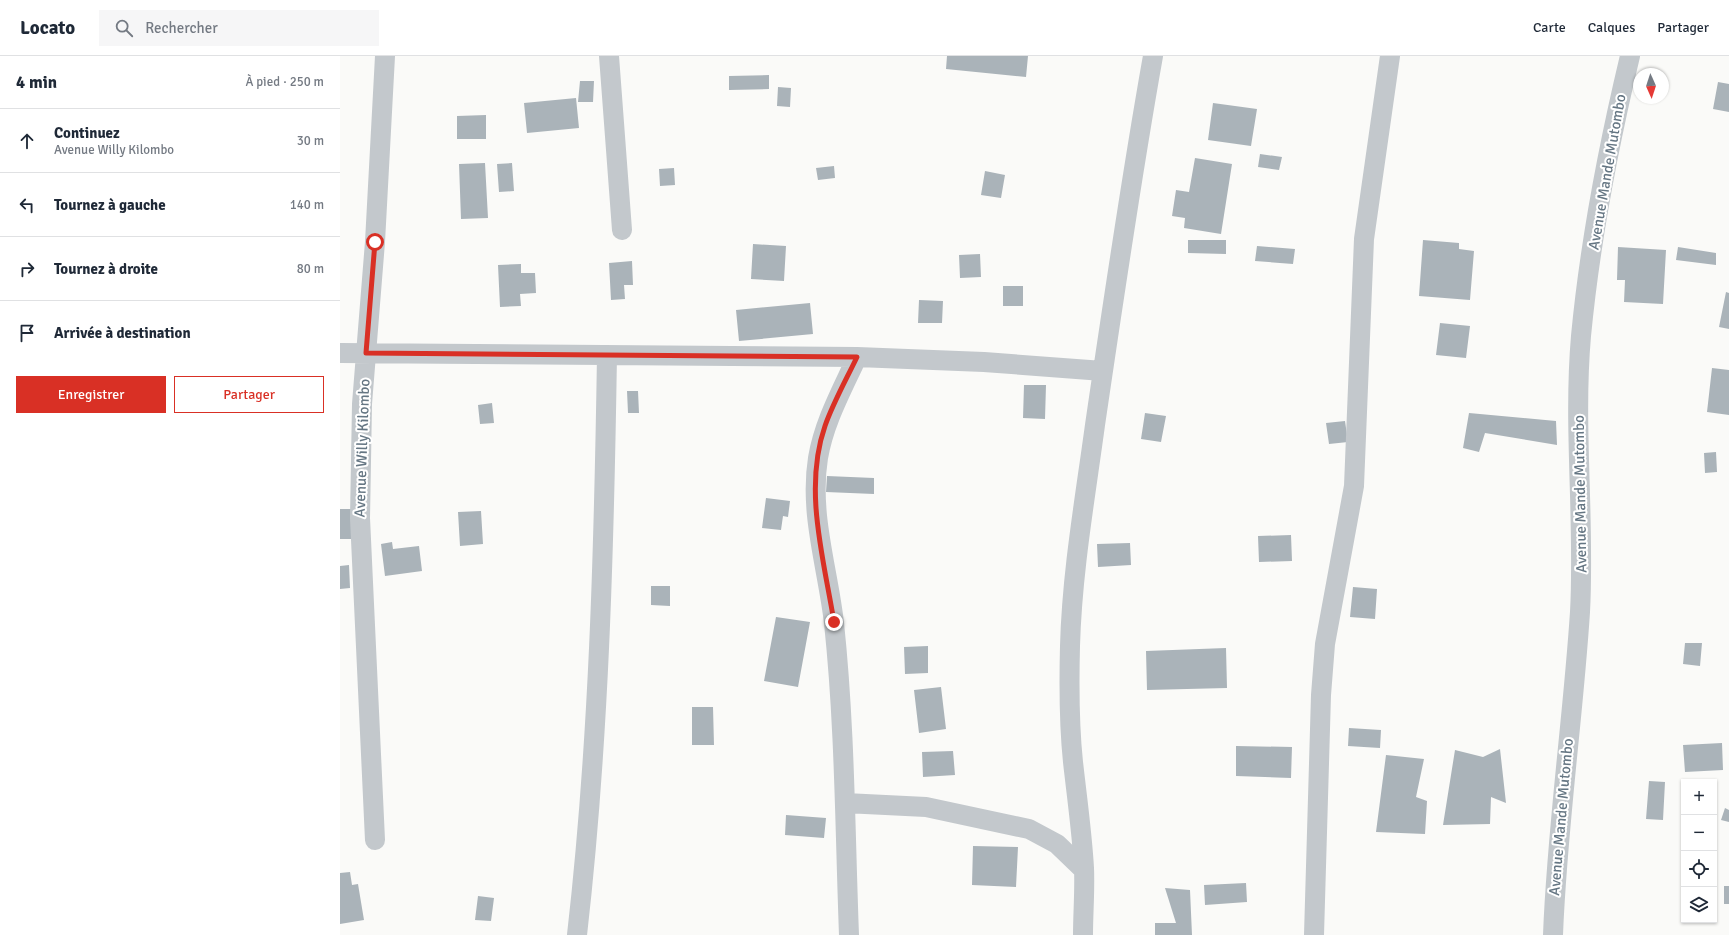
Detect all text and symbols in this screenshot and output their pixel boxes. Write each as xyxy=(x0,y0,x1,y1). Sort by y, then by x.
search box xyxy=(99,10,379,46)
text: Locato xyxy=(20,16,75,40)
icon: search xyxy=(113,17,135,39)
text: Rechercher xyxy=(145,19,218,37)
text: Carte xyxy=(1533,19,1566,36)
text: Calques xyxy=(1588,19,1635,36)
text: Partager xyxy=(1657,19,1709,36)
north arrow xyxy=(1633,68,1669,104)
text: 4 min xyxy=(16,72,57,93)
text: À pied · 250 m xyxy=(245,74,324,90)
street label: Avenue Mande Mutombo xyxy=(1584,93,1630,251)
text: Continuez xyxy=(54,124,120,142)
icon: ahead xyxy=(16,130,38,152)
text: 30 m xyxy=(297,133,324,149)
text: Avenue Willy Kilombo xyxy=(54,142,174,158)
icon: left xyxy=(16,194,38,216)
text: Tournez à gauche xyxy=(54,196,166,214)
text: 140 m xyxy=(290,197,324,213)
route start xyxy=(366,233,384,251)
icon: right xyxy=(16,258,38,280)
text: Tournez à droite xyxy=(54,260,158,278)
text: 80 m xyxy=(297,261,324,277)
icon: arrive xyxy=(16,322,38,344)
text: Arrivée à destination xyxy=(54,324,191,342)
button: Enregistrer xyxy=(16,376,166,413)
button: Partager xyxy=(174,376,324,413)
street label: Avenue Willy Kilombo xyxy=(351,378,373,518)
street label: Avenue Mande Mutombo xyxy=(1570,415,1590,573)
route end xyxy=(825,613,843,631)
street label: Avenue Mande Mutombo xyxy=(1545,737,1577,896)
map controls xyxy=(1681,779,1717,923)
button: + xyxy=(1681,779,1717,815)
button: − xyxy=(1681,815,1717,851)
button: locate xyxy=(1681,851,1717,887)
button: layers xyxy=(1681,887,1717,923)

